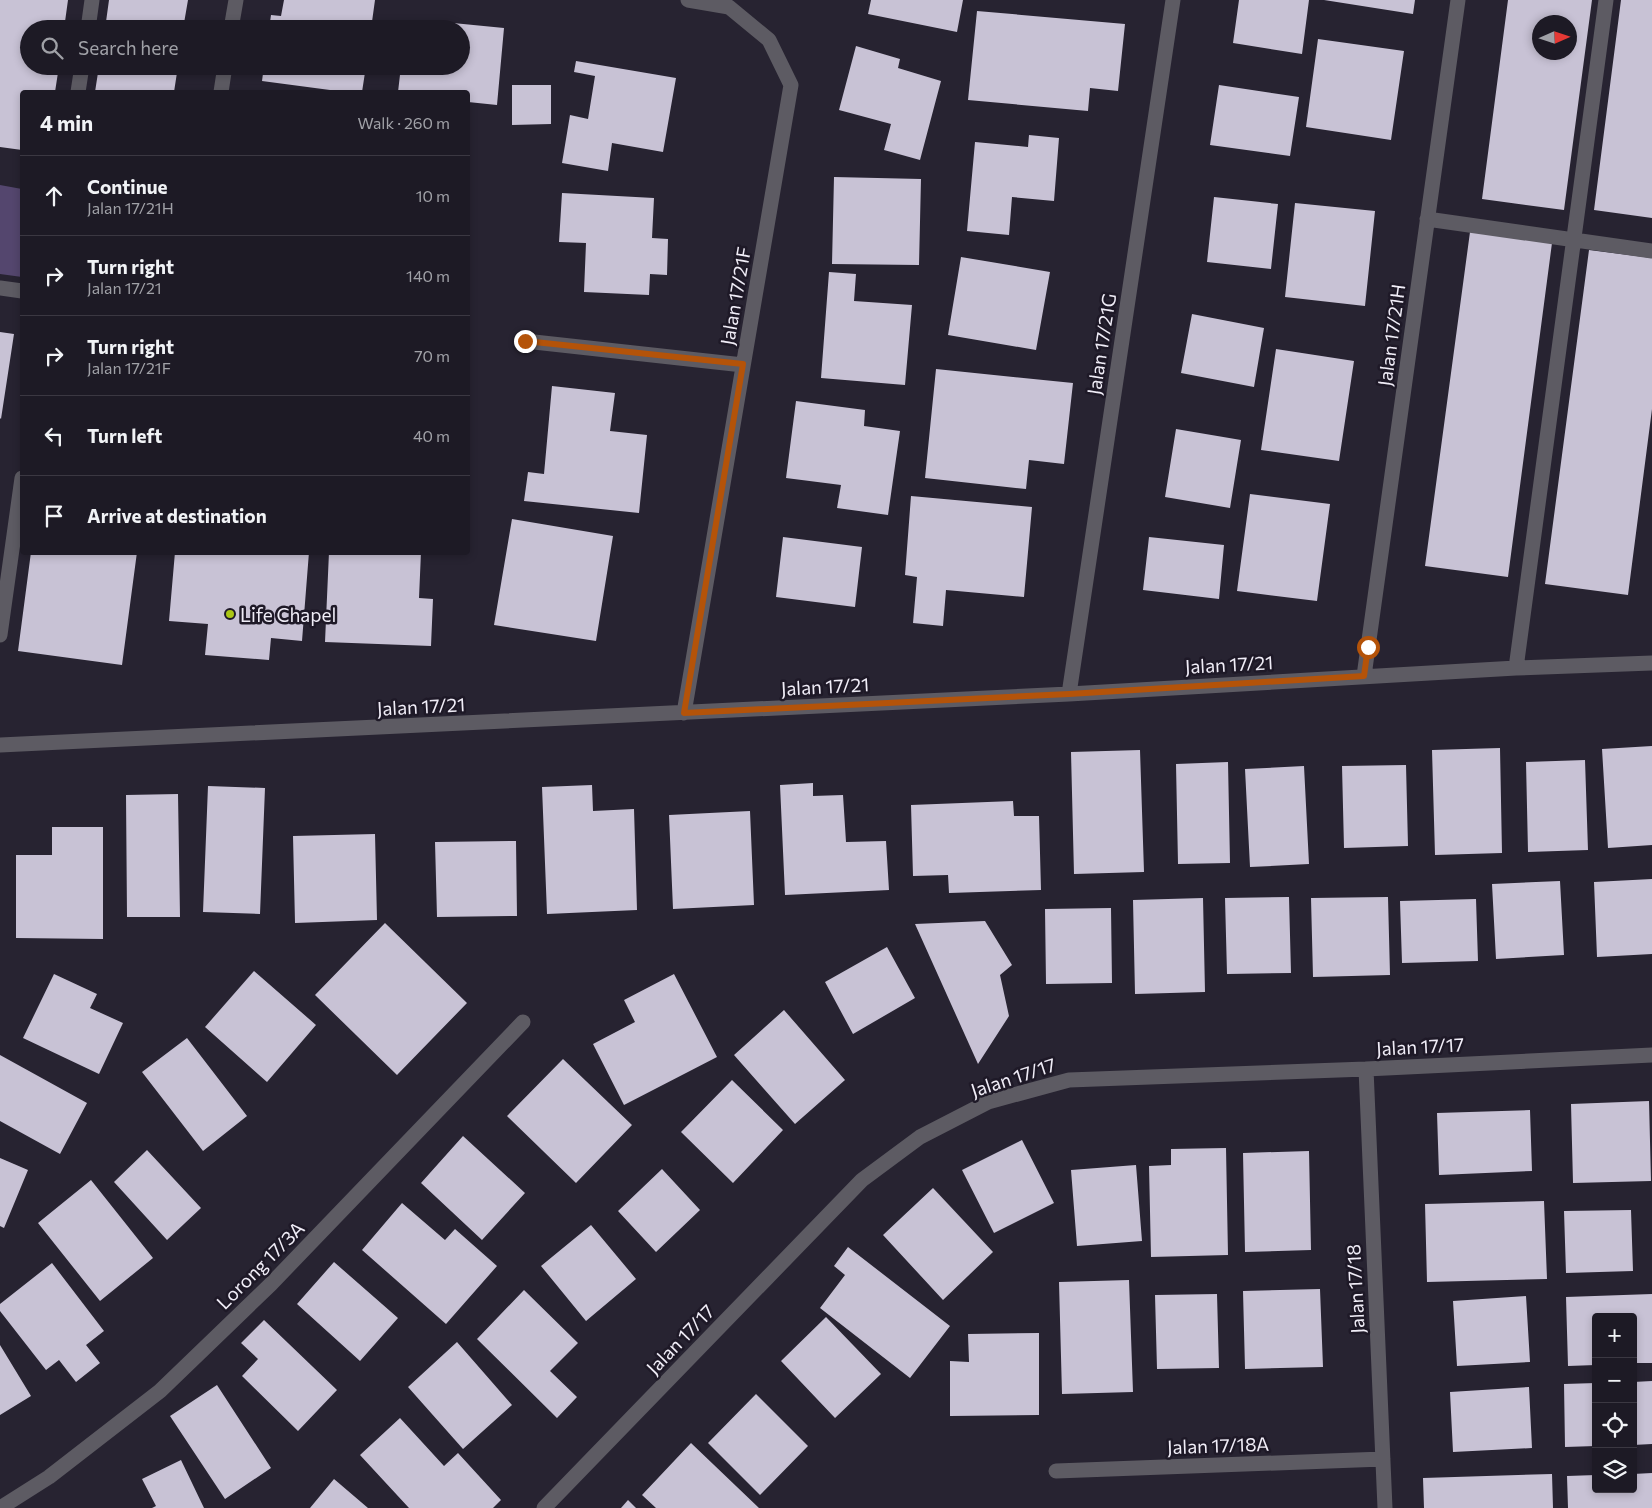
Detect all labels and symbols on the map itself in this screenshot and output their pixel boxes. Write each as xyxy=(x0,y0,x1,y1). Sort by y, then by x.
north arrow xyxy=(1532,15,1577,60)
street label: Jalan 17/21F xyxy=(715,245,755,347)
street label: Jalan 17/21H xyxy=(1372,282,1410,388)
street label: Jalan 17/21G xyxy=(1082,292,1120,396)
route end xyxy=(514,330,537,353)
place label: Life Chapel xyxy=(240,603,336,626)
marker: Life Chapel xyxy=(224,608,236,620)
route start xyxy=(1357,636,1380,659)
street label: Jalan 17/21 xyxy=(1184,650,1274,678)
street label: Jalan 17/21 xyxy=(780,672,870,700)
street label: Jalan 17/21 xyxy=(376,692,466,720)
street label: Jalan 17/17 xyxy=(1375,1032,1465,1060)
street label: Jalan 17/17 xyxy=(968,1052,1058,1102)
street label: Lorong 17/3A xyxy=(211,1216,309,1314)
street label: Jalan 17/18 xyxy=(1341,1244,1369,1334)
street label: Jalan 17/17 xyxy=(641,1299,719,1379)
street label: Jalan 17/18A xyxy=(1166,1432,1270,1458)

